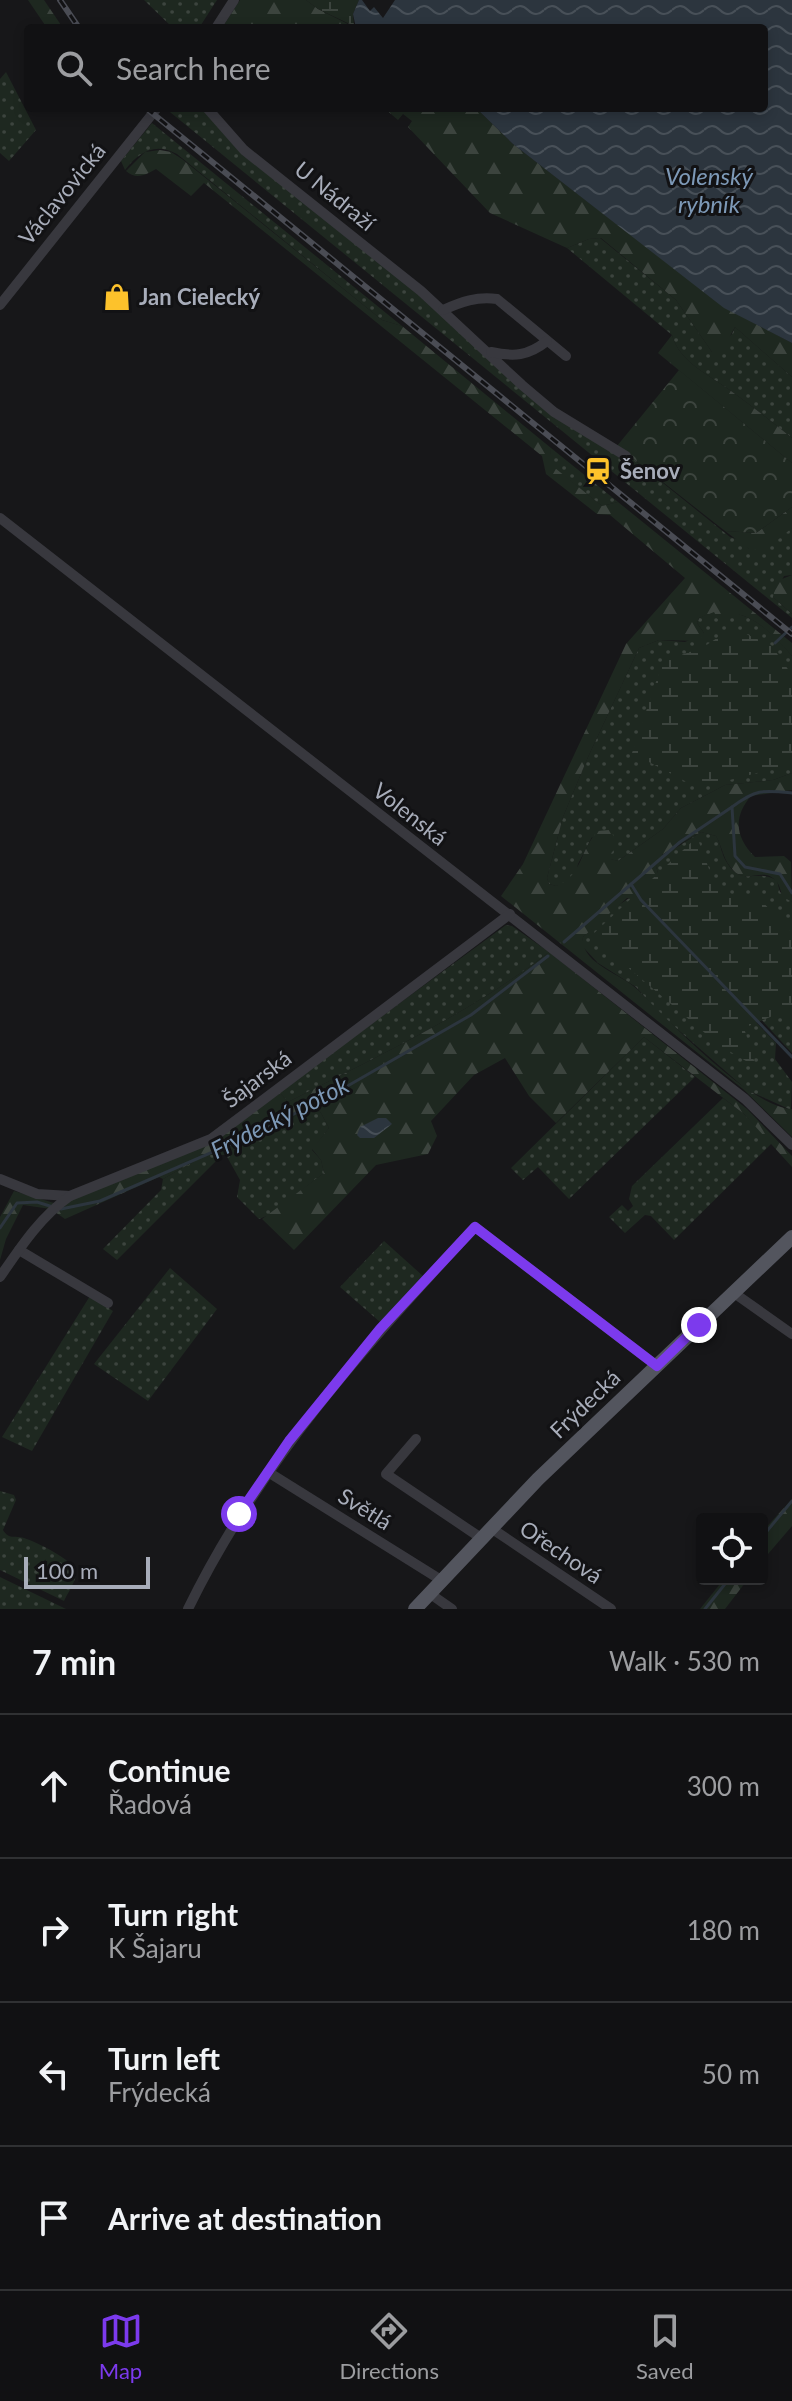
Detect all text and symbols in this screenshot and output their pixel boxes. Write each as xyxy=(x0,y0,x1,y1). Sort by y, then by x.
search box xyxy=(24,24,768,112)
icon: search xyxy=(52,46,96,90)
text: Search here xyxy=(116,50,271,86)
street label: Václavovická xyxy=(12,137,111,250)
street label: U Nádraží xyxy=(290,155,381,237)
water label: Volenský rybník xyxy=(665,161,753,218)
shop icon: Jan Cielecký xyxy=(102,282,132,312)
place label: Jan Cielecký xyxy=(139,283,260,310)
station icon: Šenov xyxy=(583,456,613,486)
place label: Šenov xyxy=(620,457,680,484)
street label: Volenská xyxy=(368,776,453,851)
street label: Šajarská xyxy=(217,1044,296,1113)
water label: Frýdecký potok xyxy=(205,1069,354,1164)
route end xyxy=(681,1307,717,1343)
street label: Frýdecká xyxy=(544,1364,625,1444)
street label: Světlá xyxy=(334,1482,397,1535)
route start xyxy=(221,1496,257,1532)
map controls xyxy=(696,1513,768,1585)
button: locate xyxy=(696,1513,768,1585)
street label: Ořechová xyxy=(515,1514,608,1589)
scale bar xyxy=(24,1553,150,1589)
text: 100 m xyxy=(36,1557,98,1584)
text: 7 min xyxy=(32,1641,116,1682)
text: Walk · 530 m xyxy=(609,1645,760,1677)
text: Continue xyxy=(108,1752,231,1788)
icon: ahead xyxy=(32,1764,76,1808)
text: 300 m xyxy=(687,1770,760,1802)
text: Řadová xyxy=(108,1788,192,1820)
text: Turn right xyxy=(108,1896,238,1932)
icon: right xyxy=(32,1908,76,1952)
text: 180 m xyxy=(687,1914,760,1946)
text: K Šajaru xyxy=(108,1932,202,1964)
text: Turn left xyxy=(108,2040,220,2076)
icon: left xyxy=(32,2052,76,2096)
text: 50 m xyxy=(702,2058,760,2090)
text: Frýdecká xyxy=(108,2076,211,2108)
icon: arrive xyxy=(32,2196,76,2240)
text: Arrive at destination xyxy=(108,2200,382,2236)
tab: Map xyxy=(99,2309,143,2384)
tab: Directions xyxy=(340,2309,439,2384)
tab: Saved xyxy=(636,2309,693,2384)

